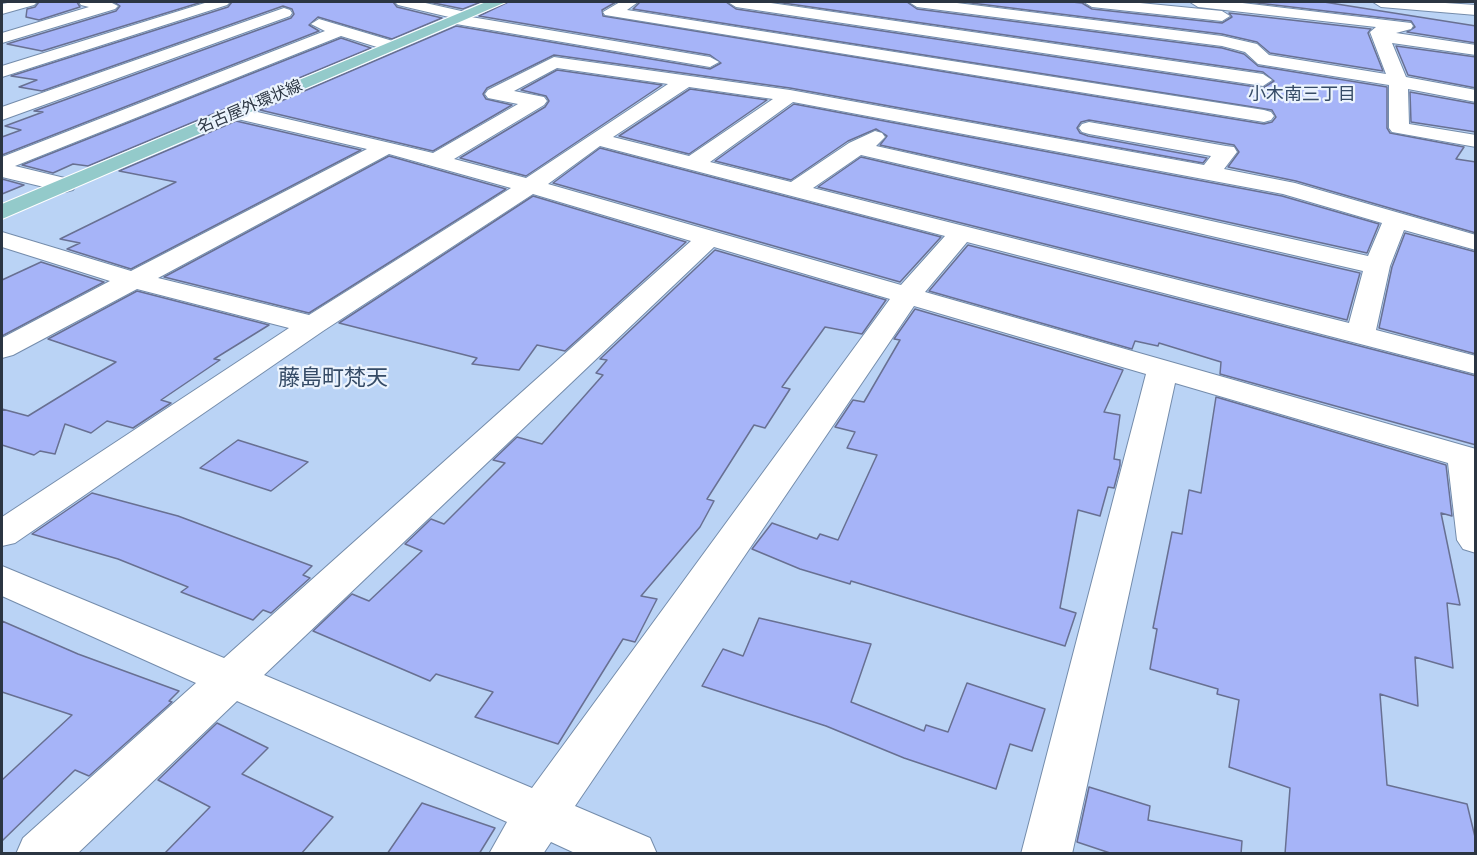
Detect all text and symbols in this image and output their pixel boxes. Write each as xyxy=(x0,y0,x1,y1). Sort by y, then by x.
street label: 名古屋外環状線 xyxy=(195,76,305,138)
district label: 小木南三丁目 xyxy=(1248,84,1356,106)
district label: 藤島町梵天 xyxy=(278,366,388,392)

